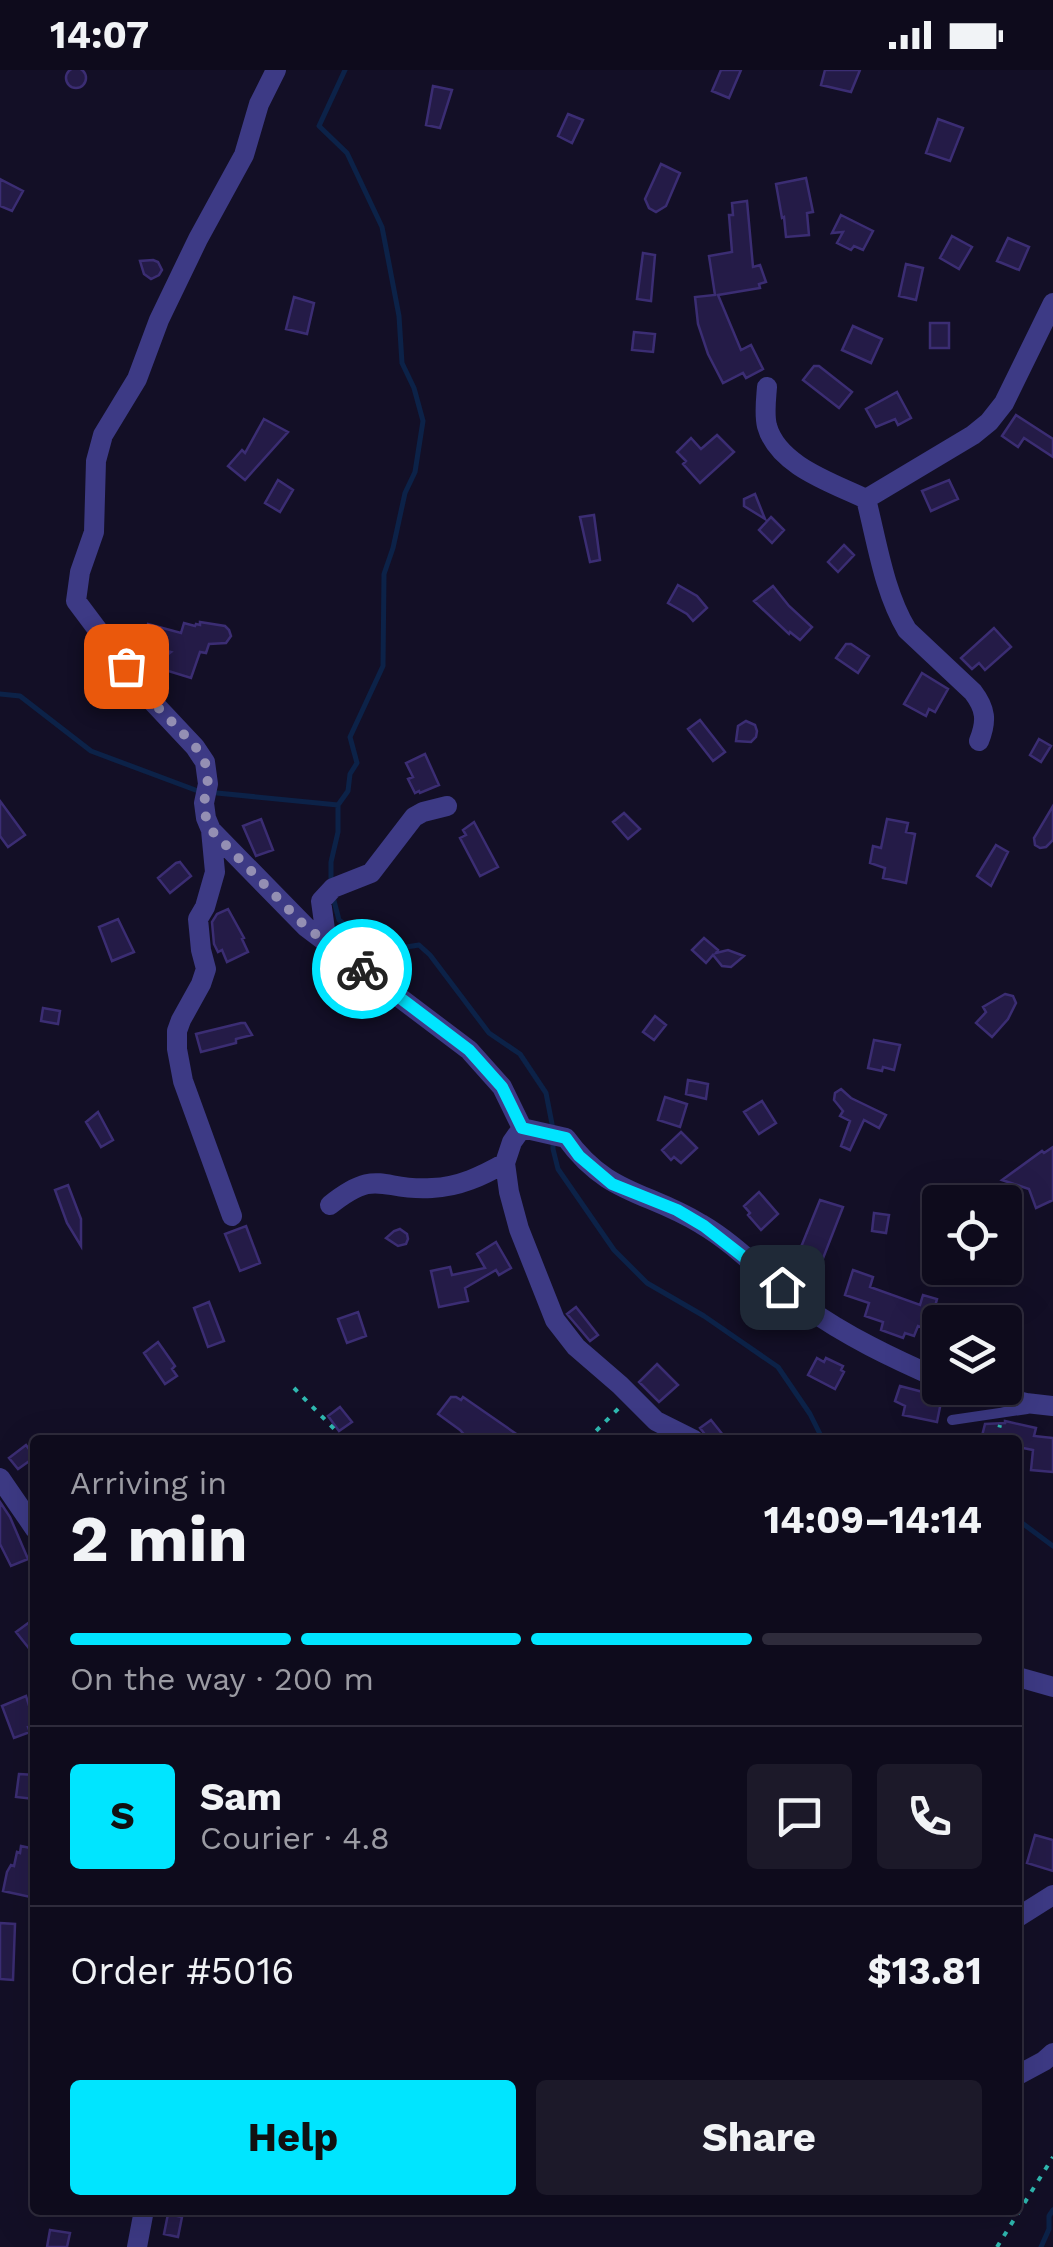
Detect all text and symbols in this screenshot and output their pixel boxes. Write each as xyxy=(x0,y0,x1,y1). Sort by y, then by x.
text: 14:07 xyxy=(50,13,149,57)
pin xyxy=(84,624,169,709)
icon: bag xyxy=(99,639,154,694)
courier xyxy=(312,919,412,1019)
icon: bike xyxy=(335,942,390,997)
map controls xyxy=(922,1185,1022,1405)
button: locate xyxy=(922,1185,1022,1285)
pin xyxy=(740,1245,825,1330)
icon: home xyxy=(755,1260,810,1315)
button: layers xyxy=(922,1305,1022,1405)
text: Arriving in xyxy=(70,1464,227,1502)
text: 14:09–14:14 xyxy=(764,1498,982,1542)
text: 2 min xyxy=(70,1501,248,1577)
text: On the way · 200 m xyxy=(70,1660,374,1698)
button: chat xyxy=(747,1764,852,1869)
button: phone xyxy=(877,1764,982,1869)
text: Sam xyxy=(200,1775,282,1819)
text: S xyxy=(110,1794,135,1838)
text: Courier · 4.8 xyxy=(200,1819,390,1857)
text: Order #5016 xyxy=(70,1949,294,1993)
text: $13.81 xyxy=(868,1949,982,1993)
button: Help xyxy=(70,2080,516,2195)
button: Share xyxy=(536,2080,982,2195)

